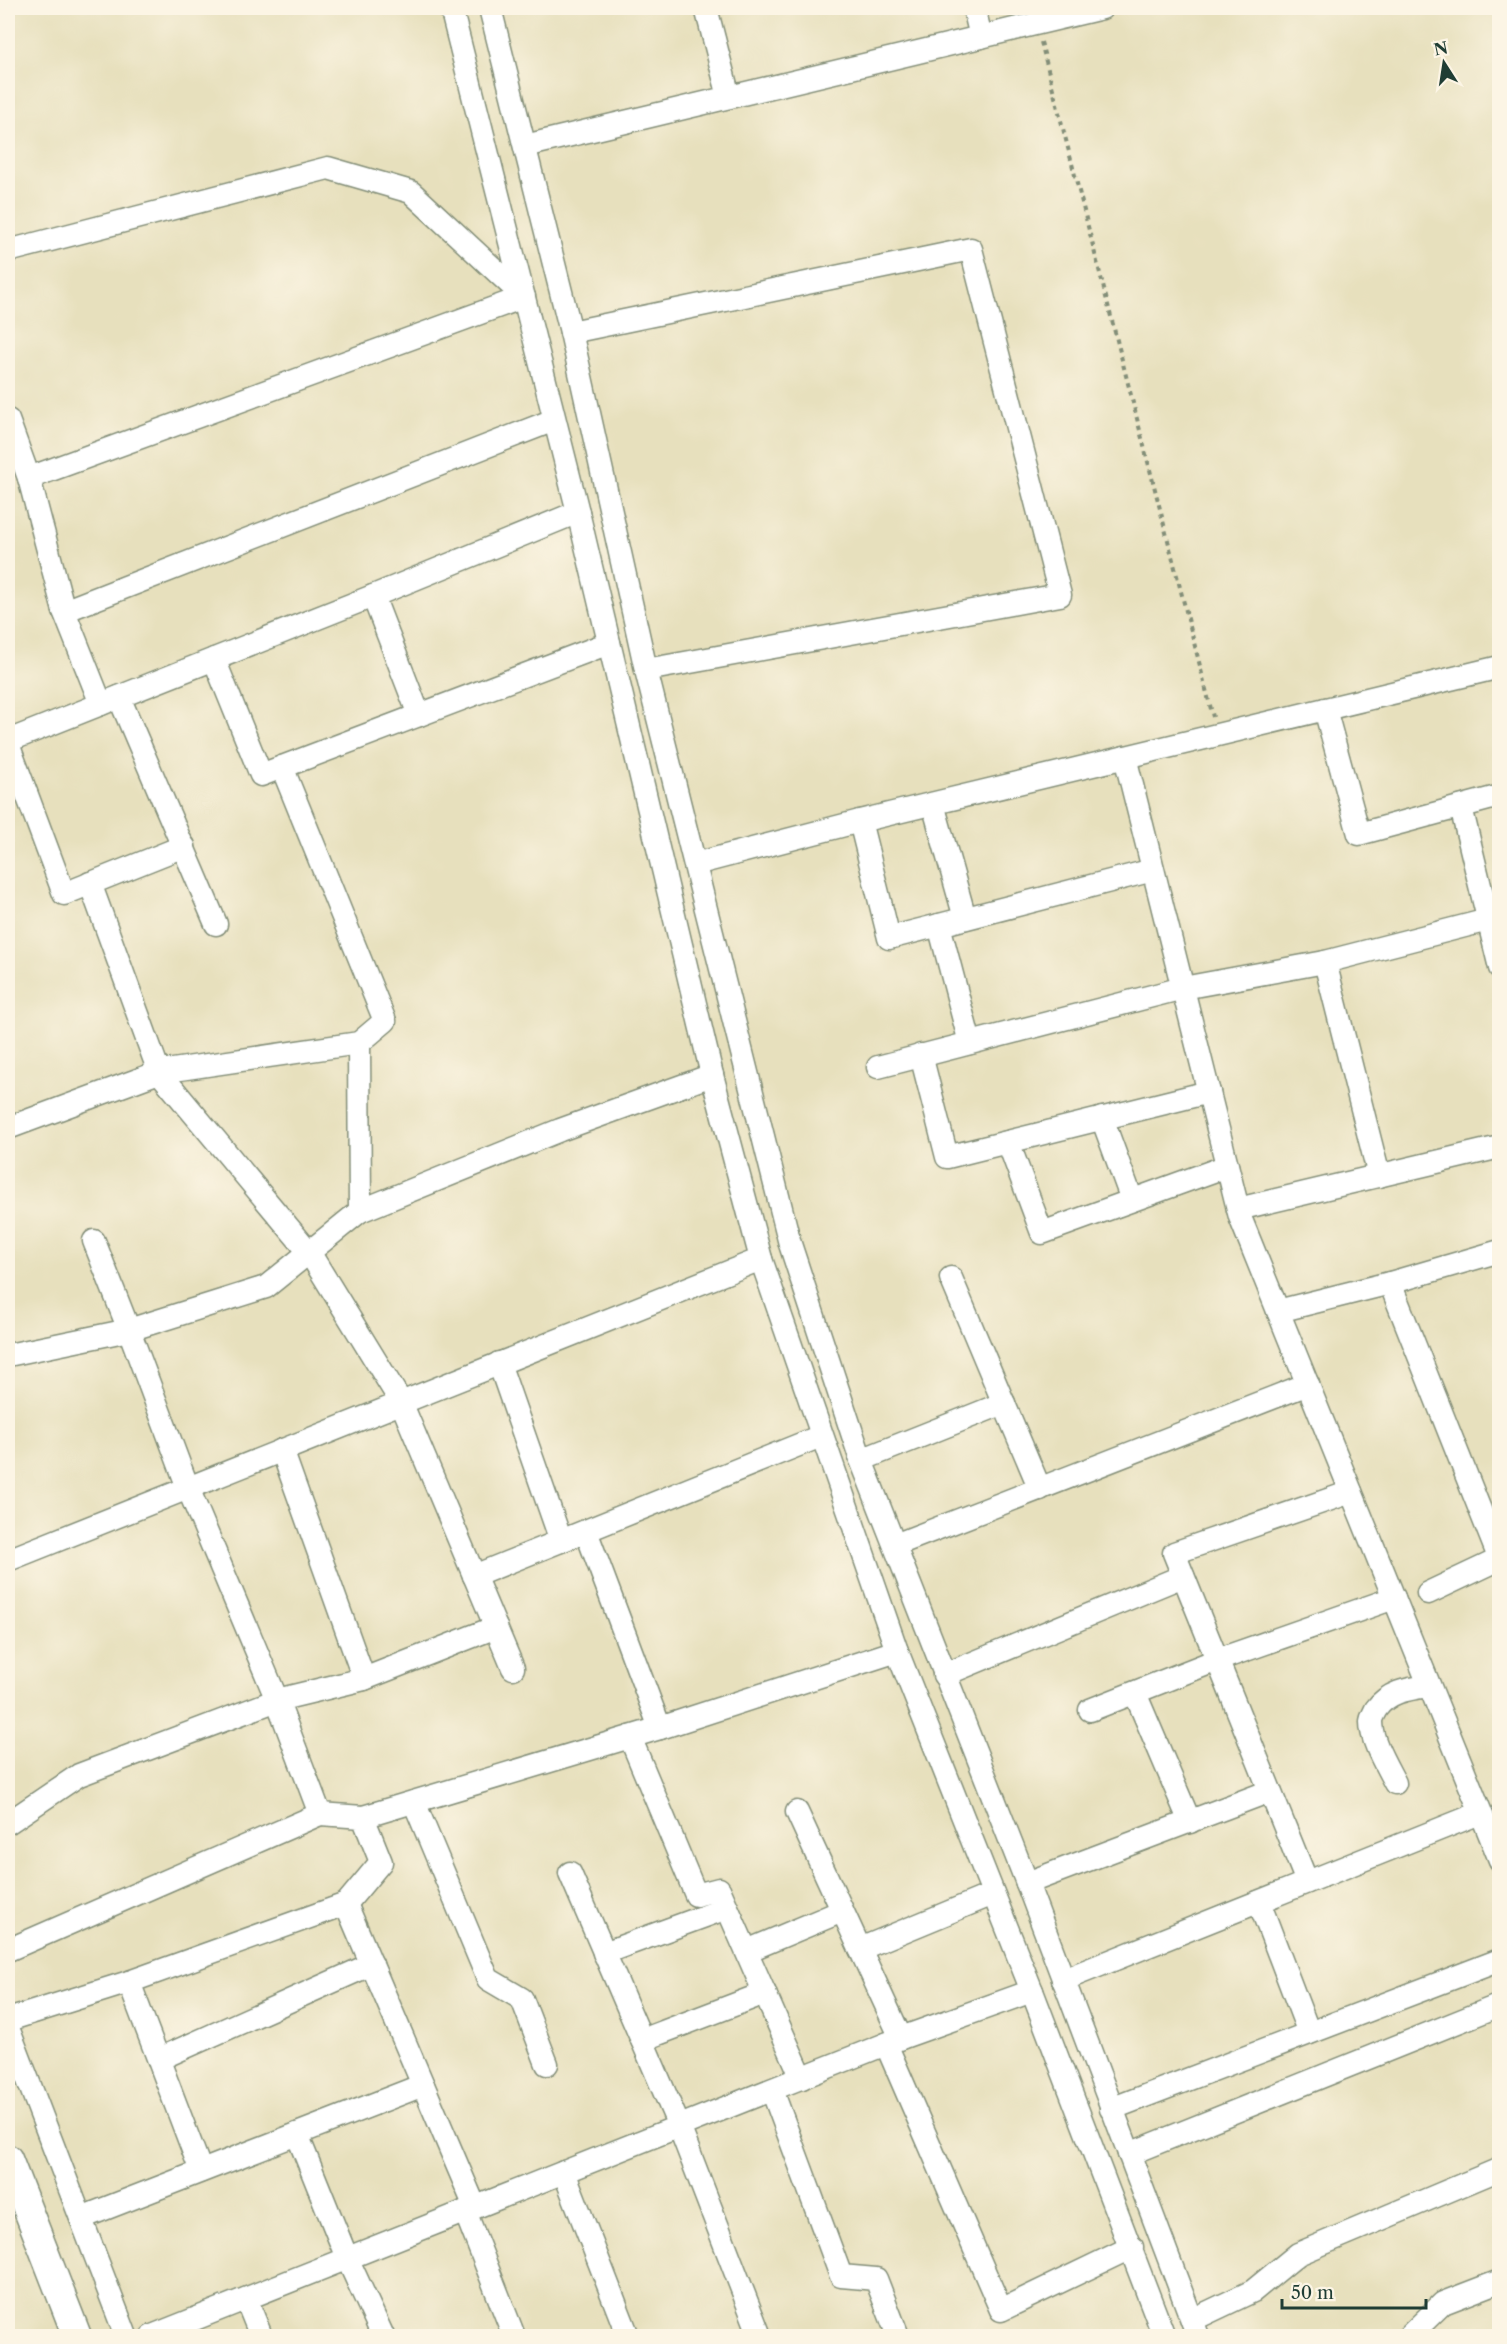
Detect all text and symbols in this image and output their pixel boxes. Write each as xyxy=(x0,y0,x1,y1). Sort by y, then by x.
north arrow xyxy=(1414,33,1474,93)
text: N xyxy=(1432,37,1450,60)
scale bar xyxy=(1282,2272,1426,2310)
text: 50 m xyxy=(1291,2282,1334,2304)

